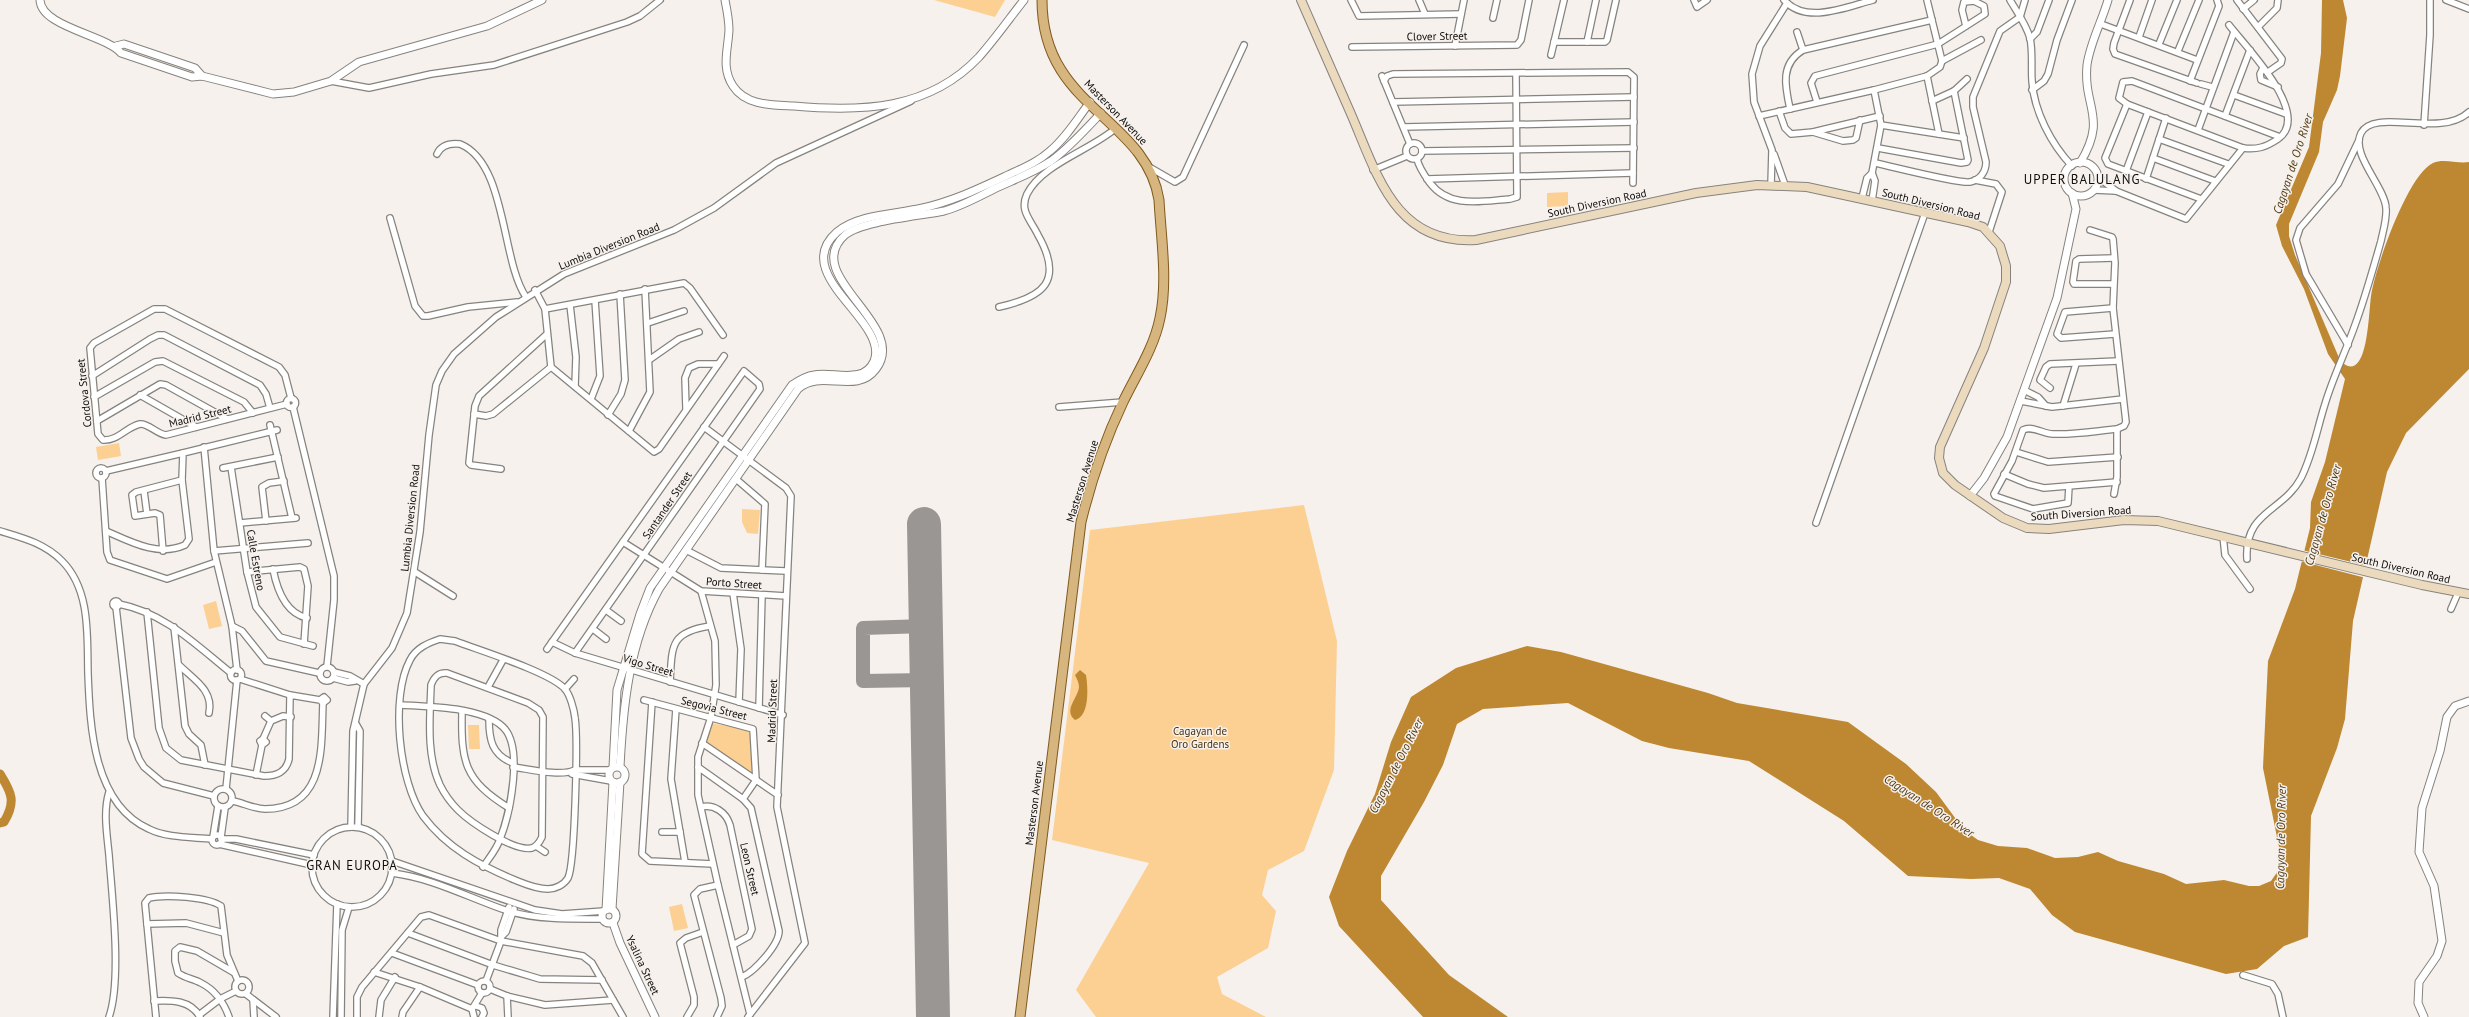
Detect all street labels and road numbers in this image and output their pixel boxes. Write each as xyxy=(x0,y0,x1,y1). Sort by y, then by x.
street label: Clover Street xyxy=(1406,28,1468,44)
street label: Masterson Avenue xyxy=(1081,76,1151,148)
street label: South Diversion Road xyxy=(1880,185,1982,223)
street label: South Diversion Road xyxy=(1546,186,1648,220)
street label: Lumbia Diversion Road xyxy=(556,219,662,273)
street label: Cordova Street xyxy=(73,358,95,428)
street label: Madrid Street xyxy=(167,401,233,430)
street label: Masterson Avenue xyxy=(1063,438,1101,524)
street label: Lumbia Diversion Road xyxy=(397,463,423,572)
street label: Santander Street xyxy=(639,468,695,542)
street label: South Diversion Road xyxy=(2030,502,2132,523)
street label: Calle Estreno xyxy=(244,528,268,592)
street label: South Diversion Road xyxy=(2350,550,2452,586)
street label: Porto Street xyxy=(705,574,763,592)
street label: Vigo Street xyxy=(620,650,675,679)
street label: Madrid Street xyxy=(764,679,780,743)
street label: Segovia Street xyxy=(679,693,749,723)
street label: Masterson Avenue xyxy=(1022,759,1046,846)
street label: Leon Street xyxy=(737,841,763,897)
street label: Ysalina Street xyxy=(623,933,663,997)

